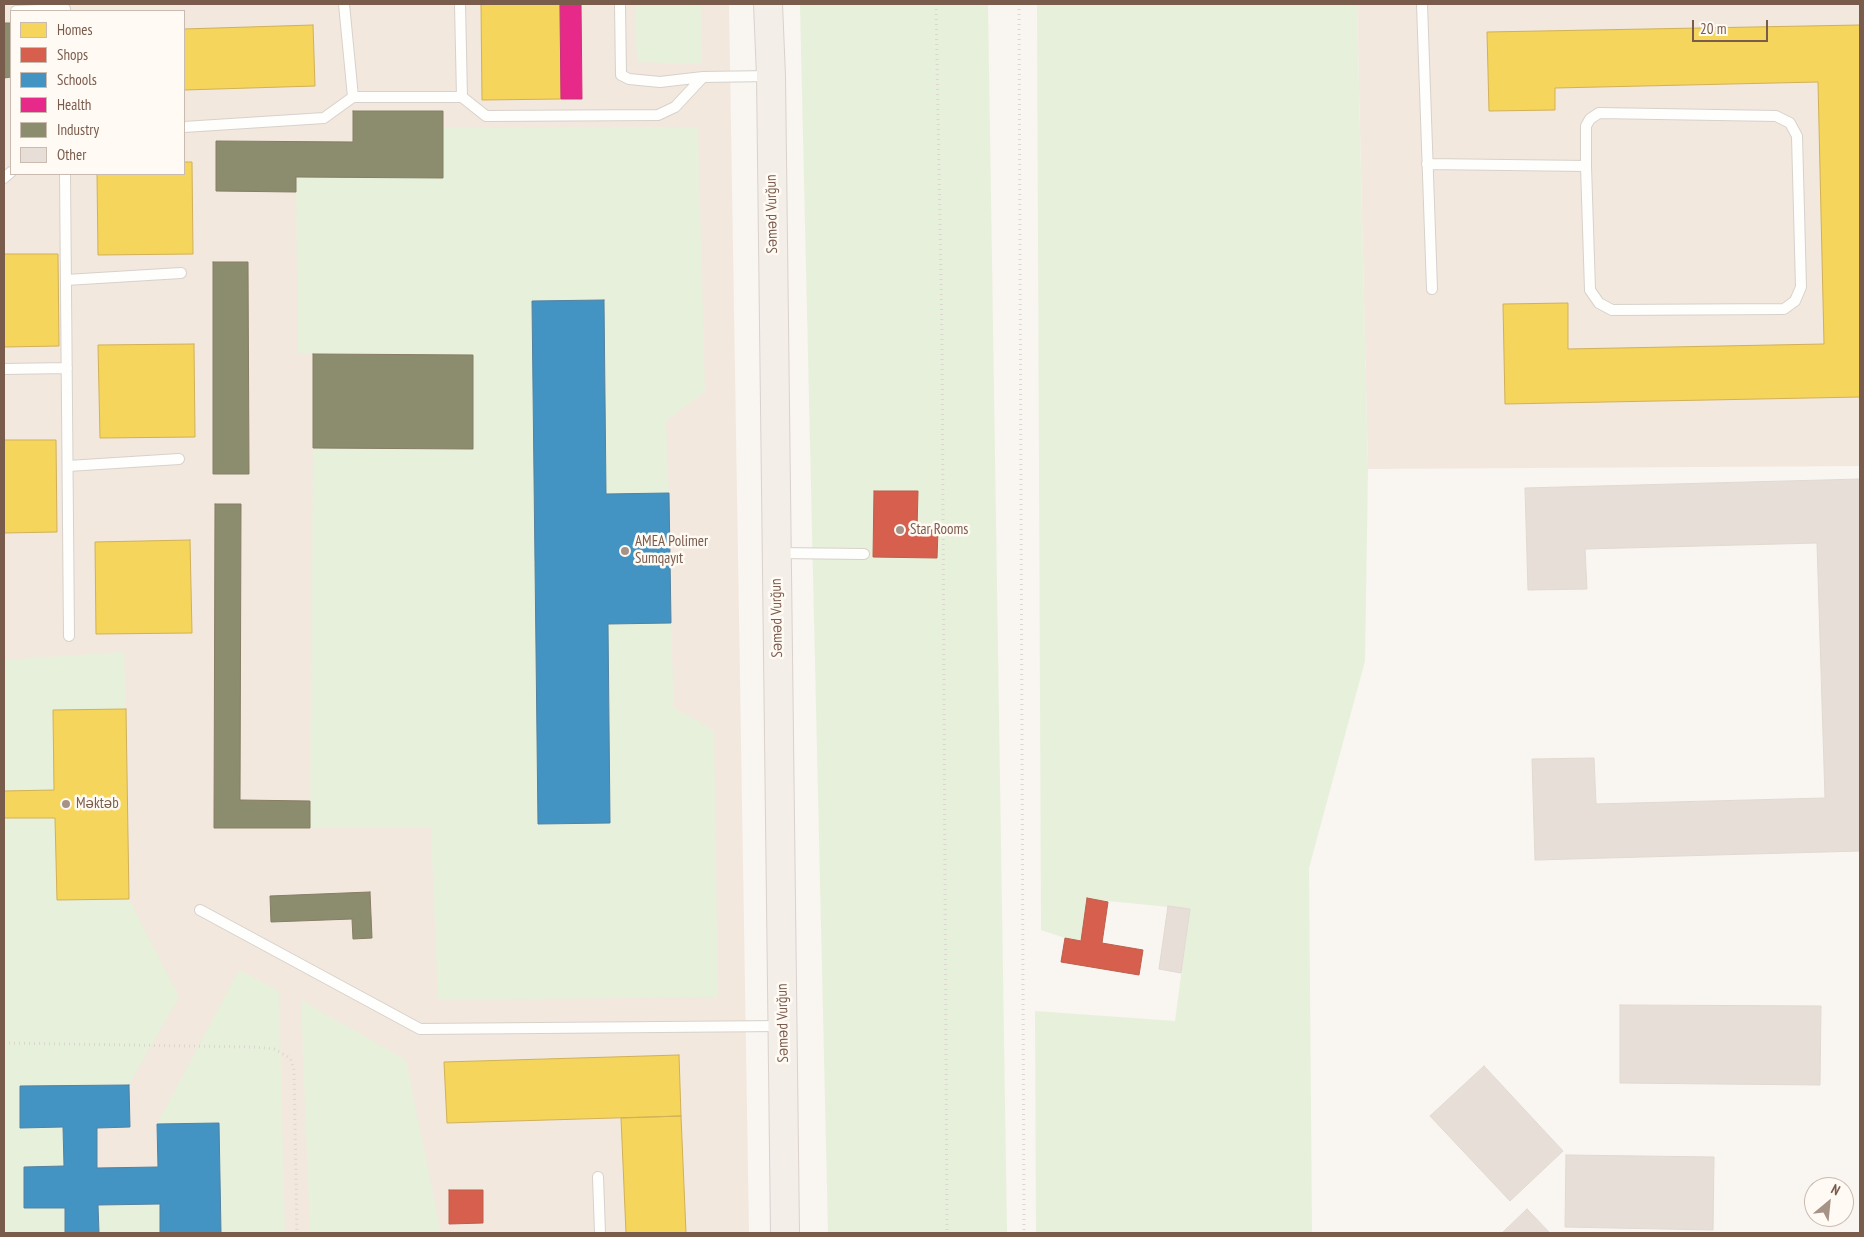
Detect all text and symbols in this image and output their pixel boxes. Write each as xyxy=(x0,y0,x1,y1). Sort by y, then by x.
legend xyxy=(10,10,185,175)
scale bar xyxy=(1694,10,1770,42)
text: 20 m xyxy=(1700,19,1726,38)
text: Homes xyxy=(57,20,93,39)
text: Shops xyxy=(57,45,88,64)
text: Schools xyxy=(57,70,97,89)
text: Health xyxy=(57,95,91,114)
text: Industry xyxy=(57,120,99,139)
text: Other xyxy=(57,145,86,164)
street label: Səməd Vurğun xyxy=(762,174,782,254)
place label: Star Rooms xyxy=(910,521,968,539)
marker: Star Rooms xyxy=(894,524,906,536)
place label: AMEA Polimer Sumqayıt xyxy=(635,533,708,568)
marker: AMEA Polimer Sumqayıt xyxy=(619,545,631,557)
street label: Səməd Vurğun xyxy=(767,578,787,658)
place label: Məktəb xyxy=(76,795,119,813)
marker: Məktəb xyxy=(60,798,72,810)
street label: Səməd Vurğun xyxy=(773,983,793,1063)
north arrow xyxy=(1804,1177,1854,1227)
text: N xyxy=(1828,1180,1843,1199)

